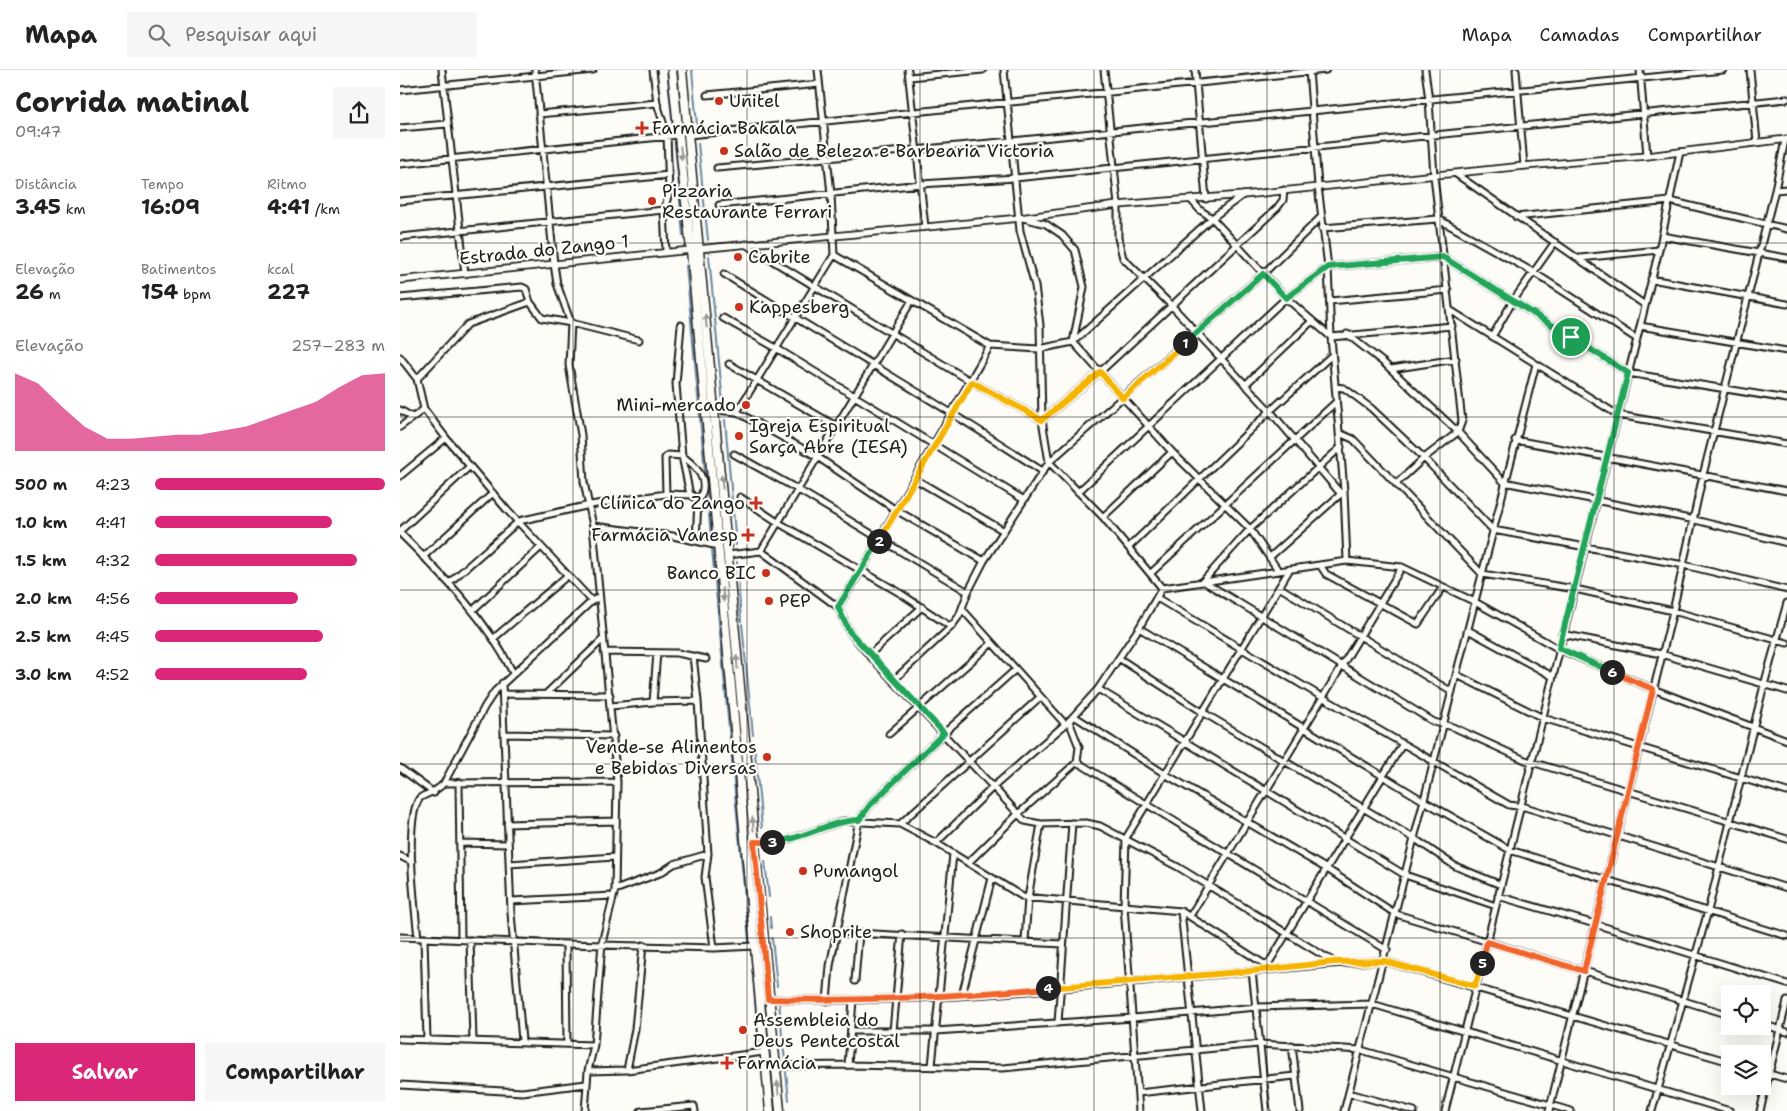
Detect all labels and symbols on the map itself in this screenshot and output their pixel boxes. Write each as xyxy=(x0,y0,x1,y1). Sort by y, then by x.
place label: Unitel xyxy=(729,89,780,113)
marker: Unitel xyxy=(713,95,725,107)
place label: Farmácia Bakala xyxy=(652,116,796,140)
marker: Farmácia Bakala xyxy=(636,122,648,134)
place label: Salão de Beleza e Barbearia Victoria xyxy=(734,139,1054,163)
marker: Salão de Beleza e Barbearia Victoria xyxy=(718,145,730,157)
one-way arrow xyxy=(677,146,685,162)
place label: Pizzaria Restaurante Ferrari xyxy=(662,179,832,224)
marker: Pizzaria Restaurante Ferrari xyxy=(646,195,658,207)
street label: Estrada do Zango 1 xyxy=(458,229,630,271)
place label: Cabrite xyxy=(748,245,811,269)
marker: Cabrite xyxy=(732,251,744,263)
place label: Kappesberg xyxy=(749,295,849,319)
marker: Kappesberg xyxy=(733,301,745,313)
one-way arrow xyxy=(701,312,709,328)
pin xyxy=(1550,316,1592,358)
pin: 1 xyxy=(1172,330,1198,356)
place label: Mini-mercado xyxy=(616,393,736,417)
marker: Mini-mercado xyxy=(740,399,752,411)
place label: Igreja Espiritual Sarça Abre (IESA) xyxy=(749,414,908,459)
marker: Igreja Espiritual Sarça Abre (IESA) xyxy=(733,430,745,442)
one-way arrow xyxy=(718,474,726,490)
place label: Clínica do Zango xyxy=(600,491,745,515)
marker: Clínica do Zango xyxy=(749,496,763,510)
place label: Farmácia Vanesp xyxy=(591,523,738,547)
pin: 2 xyxy=(866,528,892,554)
marker: Farmácia Vanesp xyxy=(742,529,754,541)
place label: Banco BIC xyxy=(667,561,756,585)
marker: Banco BIC xyxy=(760,567,772,579)
one-way arrow xyxy=(719,588,727,604)
place label: PEP xyxy=(779,589,811,613)
marker: PEP xyxy=(763,595,775,607)
one-way arrow xyxy=(733,653,741,669)
pin: 6 xyxy=(1600,660,1624,684)
place label: Vende-se Alimentos e Bebidas Diversas xyxy=(586,735,757,780)
marker: Vende-se Alimentos e Bebidas Diversas xyxy=(761,751,773,763)
one-way arrow xyxy=(748,815,756,831)
pin: 3 xyxy=(760,830,784,854)
place label: Pumangol xyxy=(813,859,899,883)
marker: Pumangol xyxy=(797,865,809,877)
place label: Shoprite xyxy=(800,920,872,944)
marker: Shoprite xyxy=(784,926,796,938)
pin: 5 xyxy=(1470,950,1494,976)
pin: 4 xyxy=(1036,976,1060,1000)
place label: Assembleia do Deus Pentecostal xyxy=(753,1008,900,1053)
marker: Assembleia do Deus Pentecostal xyxy=(737,1024,749,1036)
place label: Farmácia xyxy=(737,1051,816,1075)
marker: Farmácia xyxy=(721,1057,733,1069)
one-way arrow xyxy=(774,1080,782,1096)

